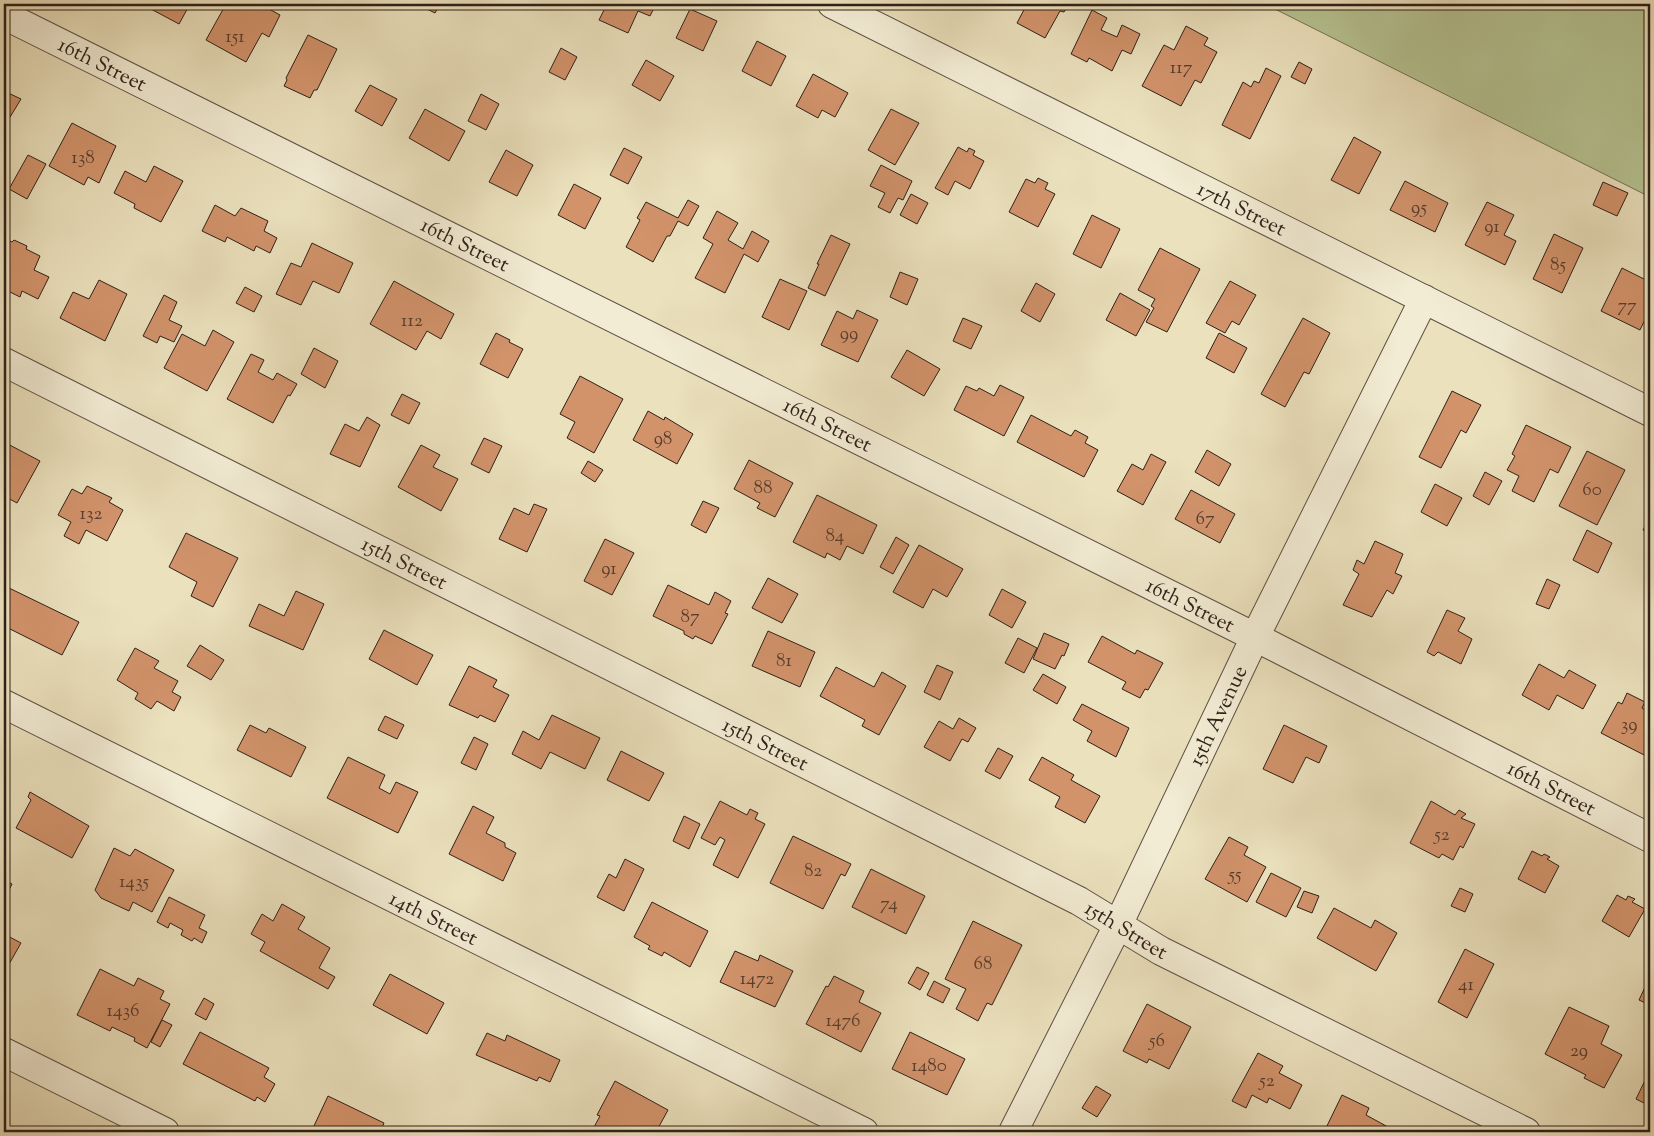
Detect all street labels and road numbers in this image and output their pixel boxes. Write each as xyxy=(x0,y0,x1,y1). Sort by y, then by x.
street label: 16th Street xyxy=(52,31,151,101)
street label: 17th Street xyxy=(1191,175,1291,245)
street label: 16th Street xyxy=(415,211,514,281)
street label: 16th Street xyxy=(777,392,876,461)
street label: 15th Street xyxy=(355,530,452,599)
street label: 16th Street xyxy=(1140,572,1239,641)
street label: 15th Avenue xyxy=(1183,661,1256,772)
street label: 15th Street xyxy=(717,712,813,780)
street label: 16th Street xyxy=(1501,755,1600,825)
street label: 14th Street xyxy=(383,885,482,954)
street label: 15th Street xyxy=(1078,895,1172,969)

